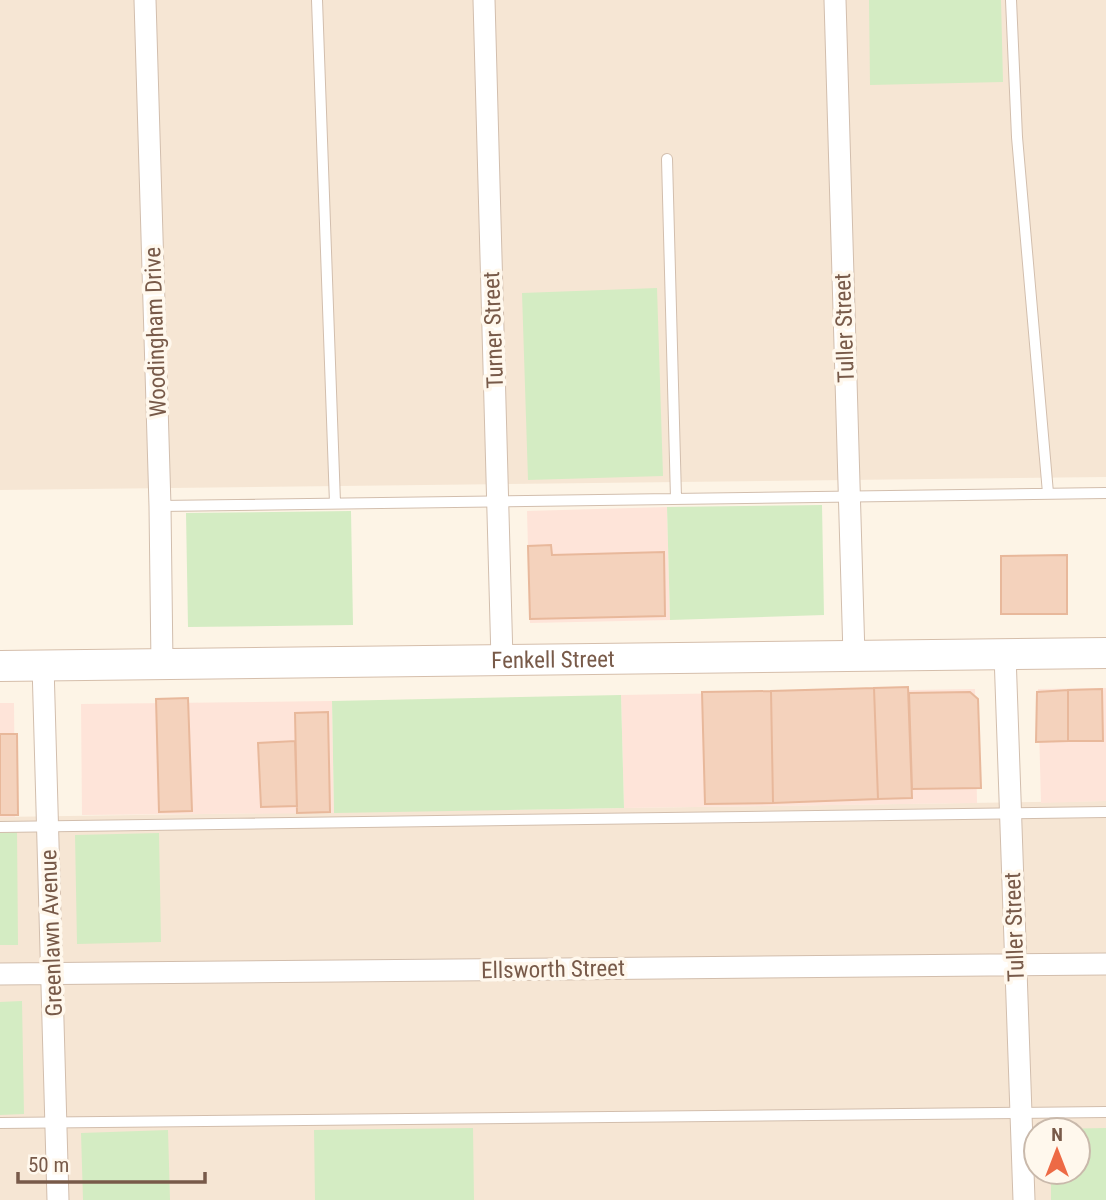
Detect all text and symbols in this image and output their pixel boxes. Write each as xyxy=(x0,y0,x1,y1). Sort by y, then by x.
street label: Woodingham Drive xyxy=(139,247,172,417)
street label: Turner Street xyxy=(478,271,509,389)
street label: Tuller Street xyxy=(829,273,860,383)
street label: Fenkell Street xyxy=(491,646,615,674)
street label: Greenlawn Avenue xyxy=(35,849,68,1017)
street label: Tuller Street xyxy=(999,872,1030,982)
street label: Ellsworth Street xyxy=(481,955,625,984)
north arrow xyxy=(1022,1116,1092,1186)
text: N xyxy=(1051,1123,1063,1146)
scale bar xyxy=(18,1140,205,1184)
text: 50 m xyxy=(28,1153,69,1177)

